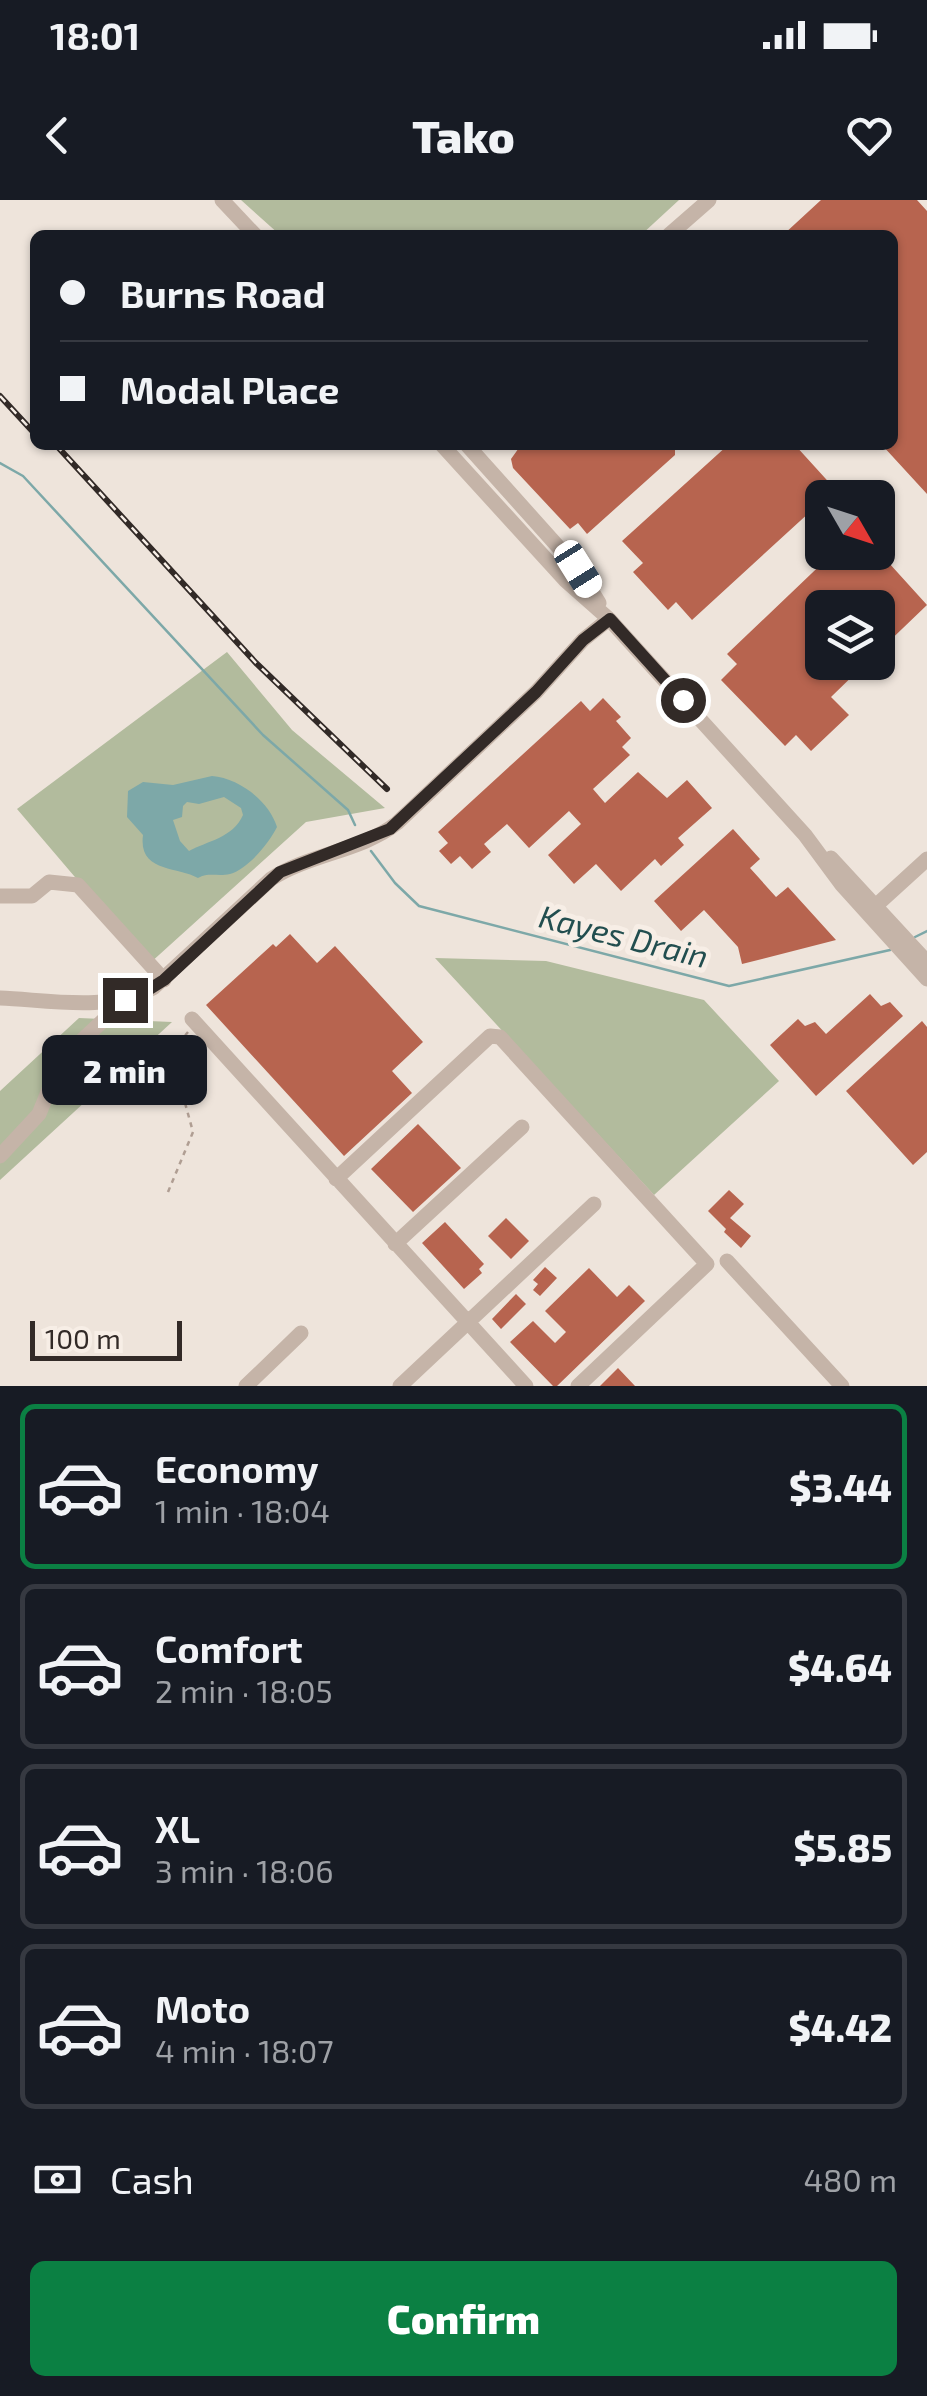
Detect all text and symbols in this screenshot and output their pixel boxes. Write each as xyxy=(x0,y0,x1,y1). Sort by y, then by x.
text: 18:01 xyxy=(50,12,140,58)
icon: back xyxy=(30,108,85,163)
text: Tako xyxy=(412,108,515,162)
icon: heart xyxy=(842,108,897,163)
text: Burns Road xyxy=(120,270,325,316)
text: Modal Place xyxy=(120,366,340,412)
north arrow xyxy=(805,480,895,570)
map controls xyxy=(805,480,895,680)
car xyxy=(549,536,607,602)
button: layers xyxy=(805,590,895,680)
route start xyxy=(661,678,706,723)
water label: Kayes Drain xyxy=(535,896,712,975)
route end xyxy=(103,978,148,1023)
callout: 2 min xyxy=(42,1035,208,1105)
text: 2 min xyxy=(83,1051,166,1089)
scale bar xyxy=(30,1316,182,1360)
text: 100 m xyxy=(45,1321,121,1355)
icon: car xyxy=(35,1442,125,1532)
text: Economy xyxy=(155,1445,319,1491)
text: $3.44 xyxy=(789,1464,892,1510)
text: 1 min · 18:04 xyxy=(155,1491,330,1529)
icon: car xyxy=(35,1622,125,1712)
text: Comfort xyxy=(155,1625,303,1671)
text: $4.64 xyxy=(788,1644,892,1690)
text: 2 min · 18:05 xyxy=(155,1671,333,1709)
icon: car xyxy=(35,1802,125,1892)
text: XL xyxy=(155,1805,200,1851)
text: $5.85 xyxy=(793,1824,892,1870)
text: 3 min · 18:06 xyxy=(155,1851,334,1889)
icon: car xyxy=(35,1982,125,2072)
text: Moto xyxy=(155,1985,250,2031)
text: $4.42 xyxy=(788,2004,892,2050)
text: 4 min · 18:07 xyxy=(155,2031,334,2069)
icon: cash xyxy=(30,2152,85,2207)
text: Cash xyxy=(110,2156,194,2202)
text: 480 m xyxy=(803,2160,897,2198)
button: Confirm xyxy=(30,2261,897,2376)

